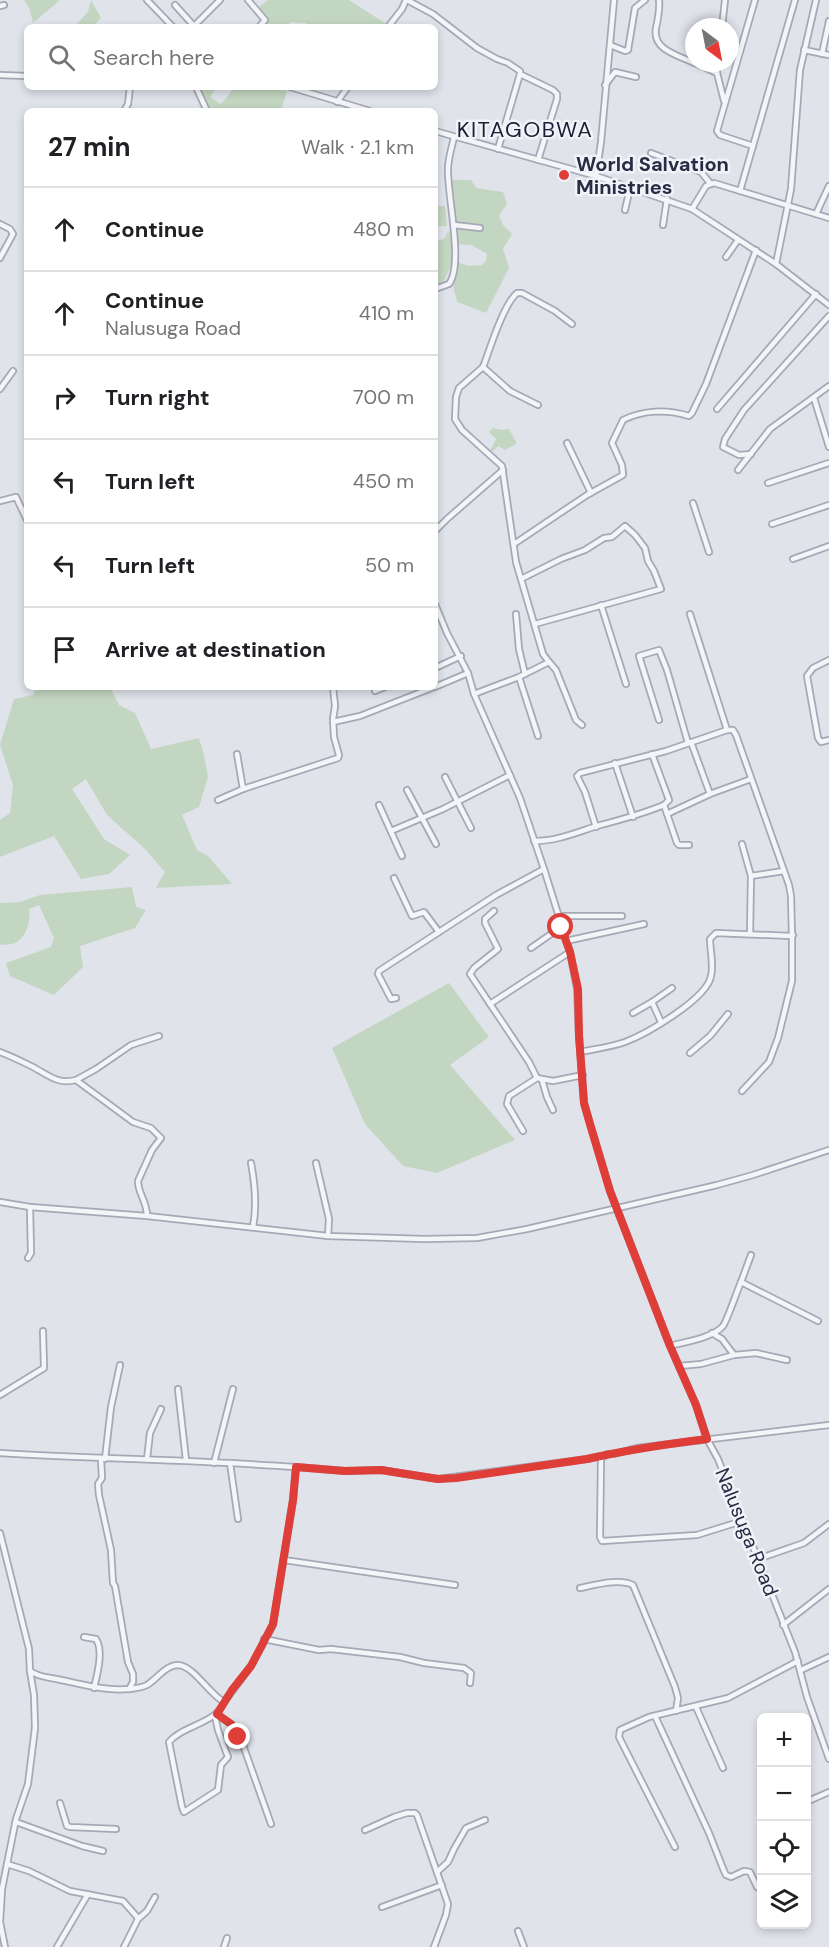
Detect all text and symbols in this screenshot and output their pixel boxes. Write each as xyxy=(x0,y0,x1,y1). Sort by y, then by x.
north arrow xyxy=(685,18,739,72)
search box xyxy=(24,24,438,90)
icon: search xyxy=(45,41,78,74)
text: Search here xyxy=(93,43,214,72)
district label: KITAGOBWA xyxy=(457,115,593,144)
text: 27 min xyxy=(48,130,131,164)
text: Walk · 2.1 km xyxy=(301,134,414,160)
place label: World Salvation Ministries xyxy=(576,151,729,200)
marker: World Salvation Ministries xyxy=(557,168,571,182)
icon: ahead xyxy=(48,213,81,246)
text: Continue xyxy=(105,215,204,244)
text: 480 m xyxy=(353,216,414,242)
text: Continue xyxy=(105,286,204,315)
icon: ahead xyxy=(48,297,81,330)
text: 410 m xyxy=(359,300,414,326)
text: Nalusuga Road xyxy=(105,315,241,341)
icon: right xyxy=(48,381,81,414)
text: Turn right xyxy=(105,383,210,412)
text: 700 m xyxy=(353,384,414,410)
icon: left xyxy=(48,465,81,498)
text: Turn left xyxy=(105,467,195,496)
text: 450 m xyxy=(353,468,414,494)
icon: left xyxy=(48,549,81,582)
text: Turn left xyxy=(105,551,195,580)
text: 50 m xyxy=(365,552,414,578)
icon: arrive xyxy=(48,633,81,666)
text: Arrive at destination xyxy=(105,635,326,664)
route start xyxy=(547,913,573,939)
street label: Nalusuga Road xyxy=(709,1464,785,1600)
map controls xyxy=(757,1713,811,1929)
button: + xyxy=(757,1713,811,1767)
route end xyxy=(224,1723,250,1749)
button: − xyxy=(757,1767,811,1821)
button: locate xyxy=(757,1821,811,1875)
button: layers xyxy=(757,1875,811,1929)

